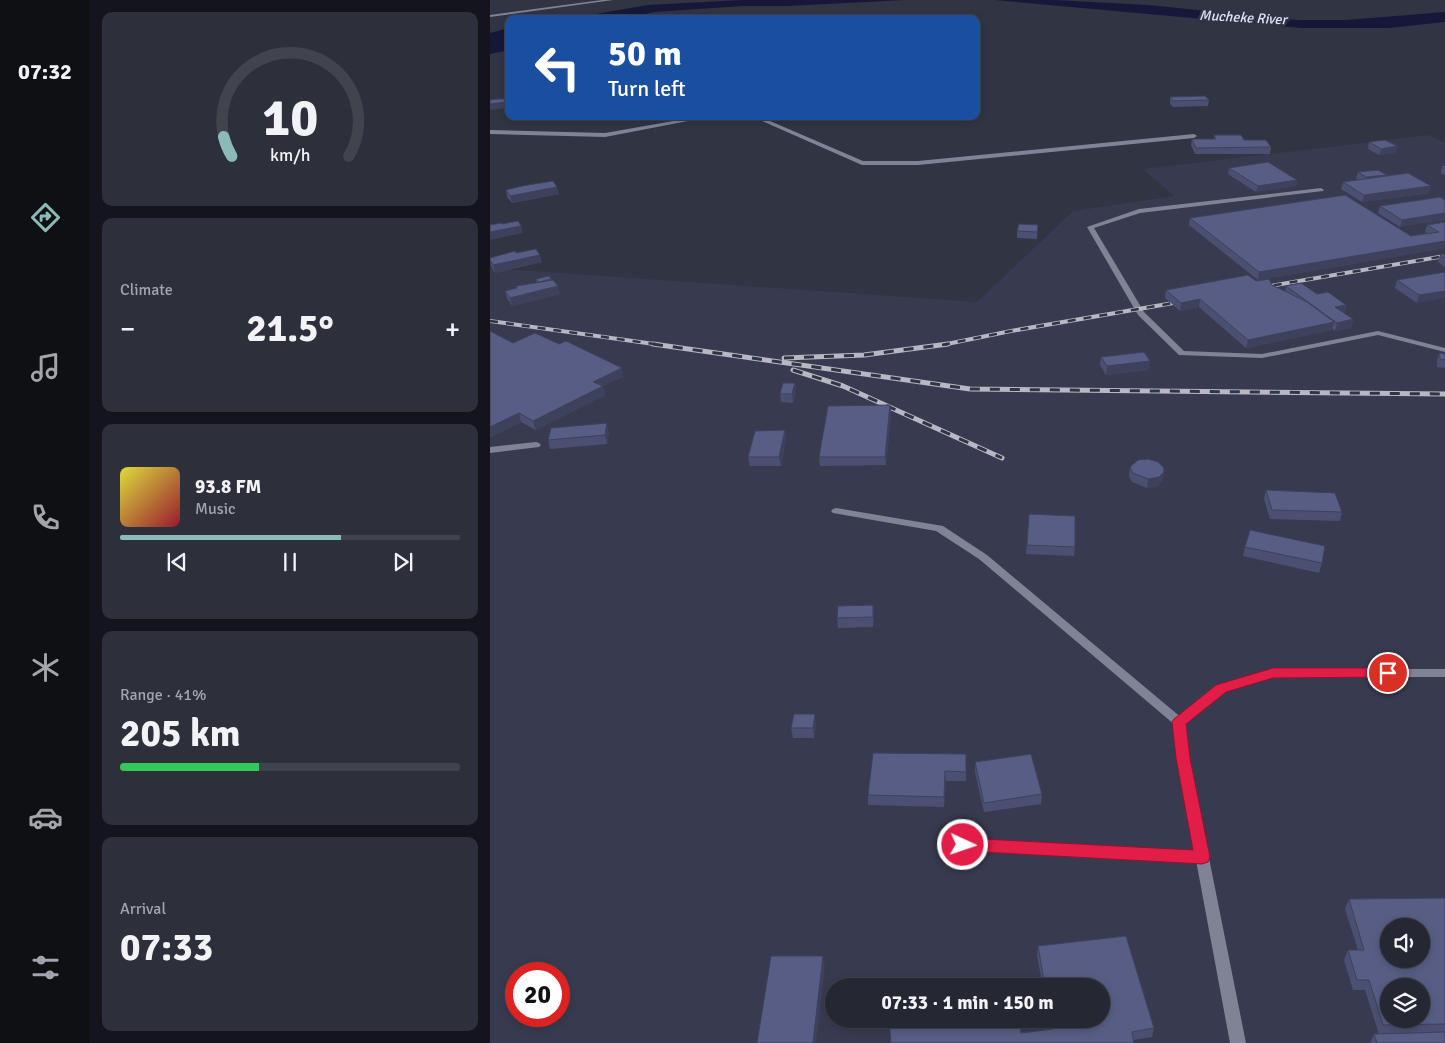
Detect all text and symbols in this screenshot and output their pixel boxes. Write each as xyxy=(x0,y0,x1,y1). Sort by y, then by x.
water label: Mucheke River xyxy=(1199,7,1289,28)
text: 50 m xyxy=(608,32,682,75)
icon: left xyxy=(525,35,590,100)
text: 07:32 xyxy=(18,58,72,85)
text: Turn left xyxy=(608,75,686,102)
text: 10 xyxy=(262,86,318,150)
text: km/h xyxy=(270,144,310,166)
icon: directions xyxy=(28,200,63,235)
text: Climate xyxy=(120,280,173,300)
text: 21.5° xyxy=(246,305,334,352)
text: − xyxy=(120,312,135,346)
text: + xyxy=(445,312,460,346)
icon: music xyxy=(28,350,63,385)
text: 93.8 FM xyxy=(195,475,261,499)
text: Music xyxy=(195,499,236,519)
icon: phone xyxy=(28,500,63,535)
icon: previous xyxy=(163,548,191,576)
icon: pause xyxy=(276,548,304,576)
icon: next xyxy=(389,548,417,576)
icon: climate xyxy=(28,650,63,685)
pin xyxy=(1367,652,1409,694)
icon: arrive xyxy=(1374,659,1402,687)
text: Range · 41% xyxy=(120,685,206,705)
text: 205 km xyxy=(120,710,241,757)
icon: car xyxy=(28,800,63,835)
position arrow xyxy=(936,818,988,870)
text: Arrival xyxy=(120,899,166,919)
map controls xyxy=(1380,918,1430,1028)
button: sound xyxy=(1380,918,1430,968)
text: 07:33 xyxy=(120,924,213,971)
icon: filters xyxy=(28,950,63,985)
speed limit sign: 20 xyxy=(505,962,570,1027)
button: layers xyxy=(1380,978,1430,1028)
text: 07:33 · 1 min · 150 m xyxy=(881,991,1054,1015)

